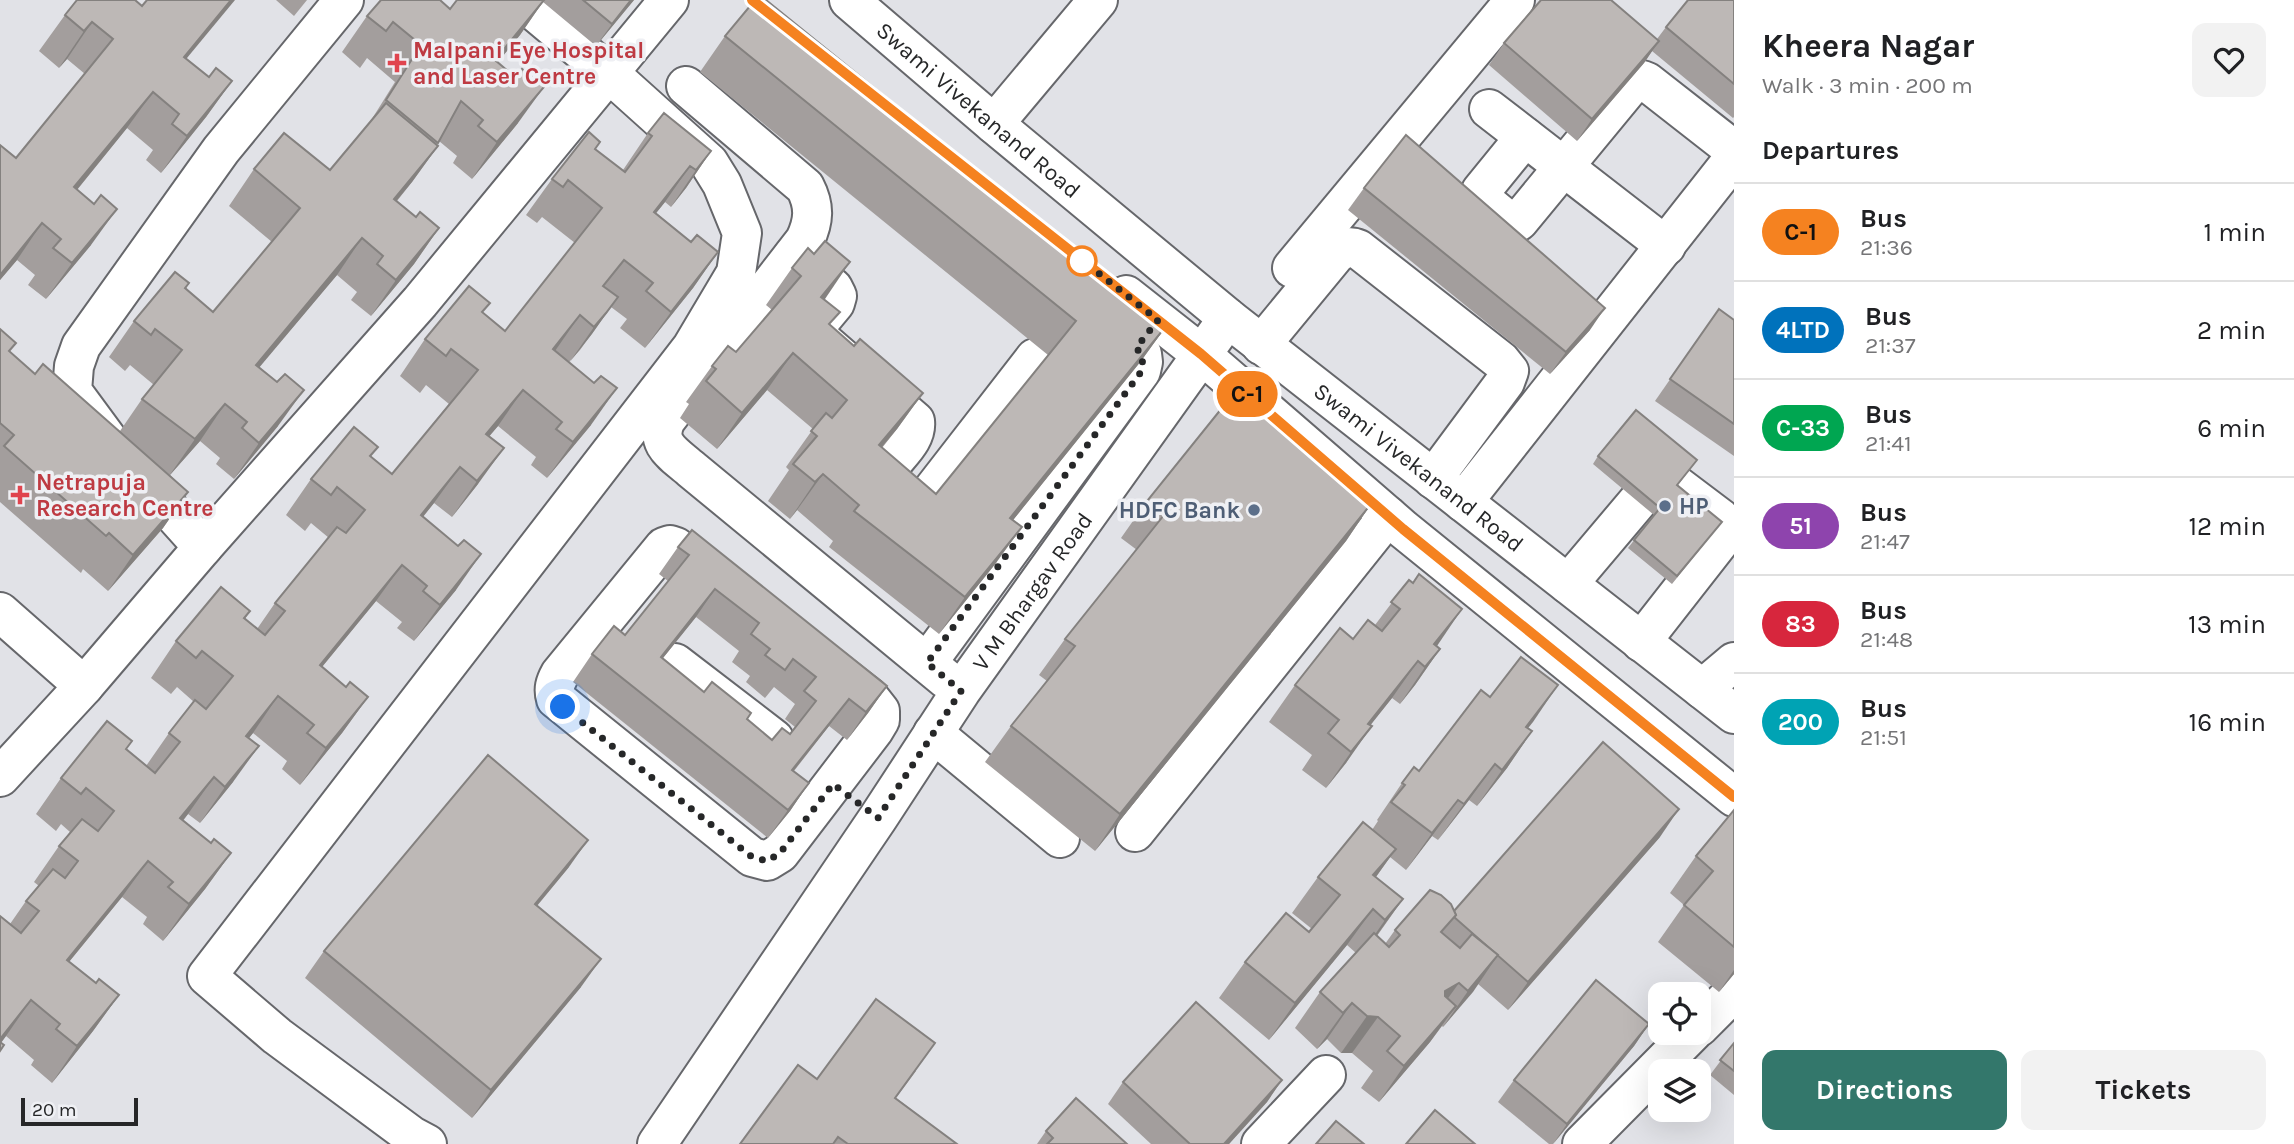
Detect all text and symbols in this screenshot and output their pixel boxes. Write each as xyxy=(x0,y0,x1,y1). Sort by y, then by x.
street label: Swami Vivekanand Road xyxy=(871,17,1086,204)
button: heart xyxy=(2192,23,2266,97)
text: Kheera Nagar xyxy=(1762,27,1974,65)
place label: Malpani Eye Hospital and Laser Centre xyxy=(413,37,644,90)
marker: Malpani Eye Hospital and Laser Centre xyxy=(387,53,407,73)
text: Walk · 3 min · 200 m xyxy=(1762,72,1973,99)
text: Departures xyxy=(1762,135,1899,166)
text: Bus xyxy=(1860,203,1907,234)
text: 1 min xyxy=(2203,217,2266,248)
text: C-1 xyxy=(1784,218,1817,246)
text: 21:36 xyxy=(1860,234,1913,261)
unlabelled marker xyxy=(1067,246,1097,276)
text: Bus xyxy=(1865,301,1912,332)
text: 2 min xyxy=(2197,315,2266,346)
text: 4LTD xyxy=(1776,316,1830,344)
text: 21:37 xyxy=(1865,332,1916,359)
line badge: C-1 xyxy=(1207,371,1287,417)
street label: Swami Vivekanand Road xyxy=(1308,377,1529,558)
text: C-1 xyxy=(1231,380,1263,408)
text: Bus xyxy=(1865,399,1912,430)
text: 6 min xyxy=(2197,413,2266,444)
text: C-33 xyxy=(1776,414,1830,442)
text: 21:41 xyxy=(1865,430,1912,457)
place label: Netrapuja Research Centre xyxy=(36,469,214,522)
marker: Netrapuja Research Centre xyxy=(10,485,30,505)
place label: HP xyxy=(1679,493,1709,520)
place label: HDFC Bank xyxy=(1119,497,1240,524)
text: Bus xyxy=(1860,497,1907,528)
marker: HP xyxy=(1657,498,1673,514)
marker: HDFC Bank xyxy=(1246,502,1262,518)
street label: V M Bhargav Road xyxy=(967,508,1098,676)
text: 12 min xyxy=(2188,511,2266,542)
text: 51 xyxy=(1789,512,1812,540)
text: 21:47 xyxy=(1860,528,1910,555)
text: Bus xyxy=(1860,595,1907,626)
text: 13 min xyxy=(2188,609,2266,640)
text: 83 xyxy=(1785,610,1816,638)
text: 21:48 xyxy=(1860,626,1913,653)
your location xyxy=(545,689,580,724)
text: Bus xyxy=(1860,693,1907,724)
text: 16 min xyxy=(2189,707,2266,738)
text: 200 xyxy=(1778,708,1823,736)
text: 21:51 xyxy=(1860,724,1907,751)
map controls xyxy=(1648,982,1711,1122)
button: locate xyxy=(1648,982,1711,1045)
button: Directions xyxy=(1762,1050,2007,1130)
button: Tickets xyxy=(2021,1050,2266,1130)
button: layers xyxy=(1648,1059,1711,1122)
scale bar xyxy=(21,1095,138,1127)
text: 20 m xyxy=(32,1099,77,1121)

